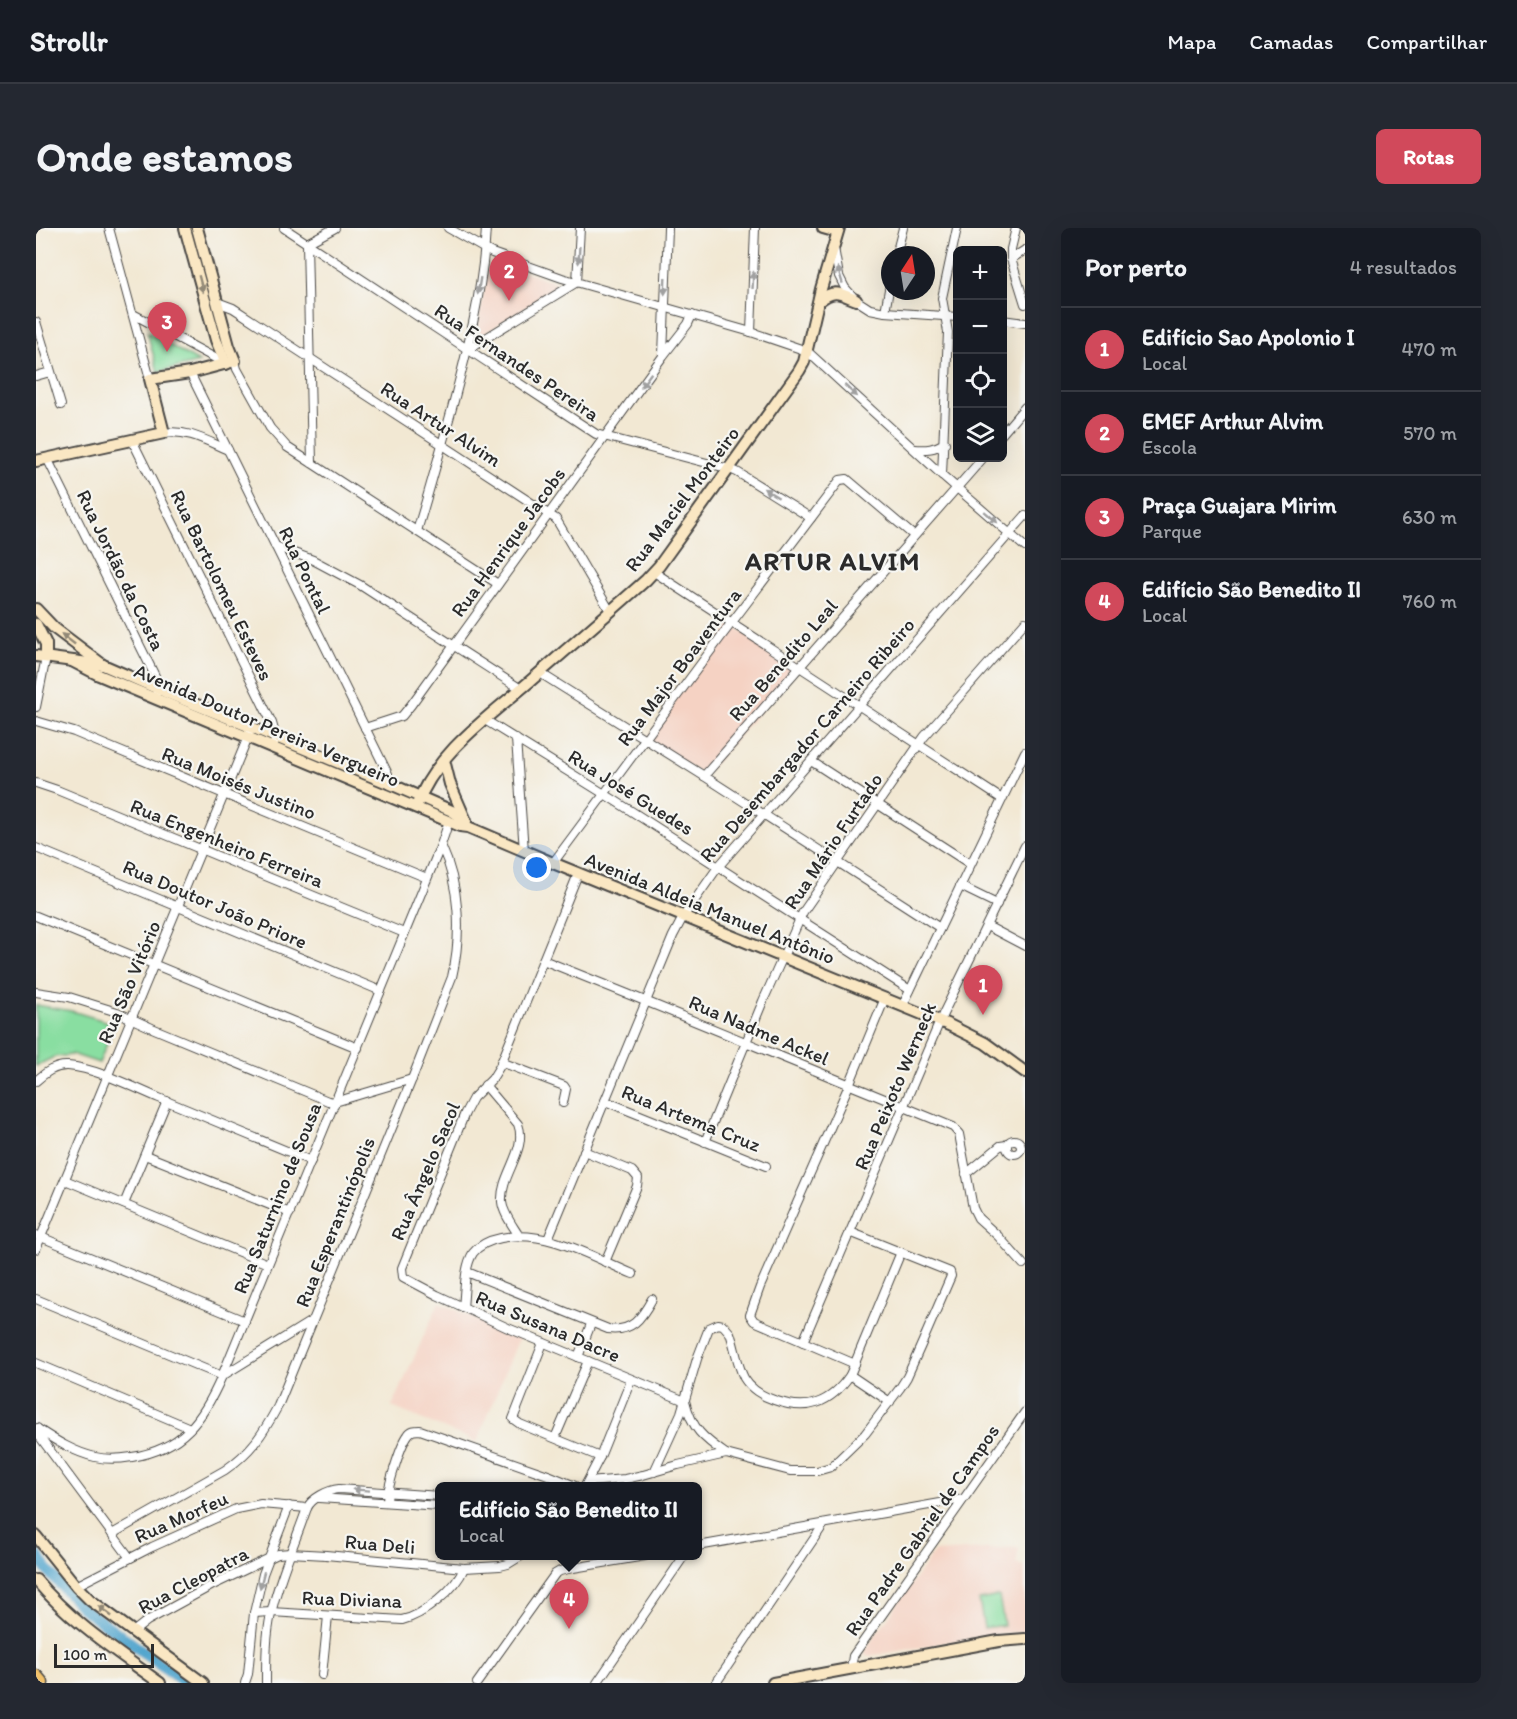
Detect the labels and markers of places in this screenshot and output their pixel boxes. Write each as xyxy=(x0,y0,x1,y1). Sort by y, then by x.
pin: 2 xyxy=(490,251,528,301)
pin: 3 xyxy=(148,302,186,352)
pin: 1 xyxy=(964,966,1002,1015)
pin: 4 xyxy=(550,1580,588,1629)

